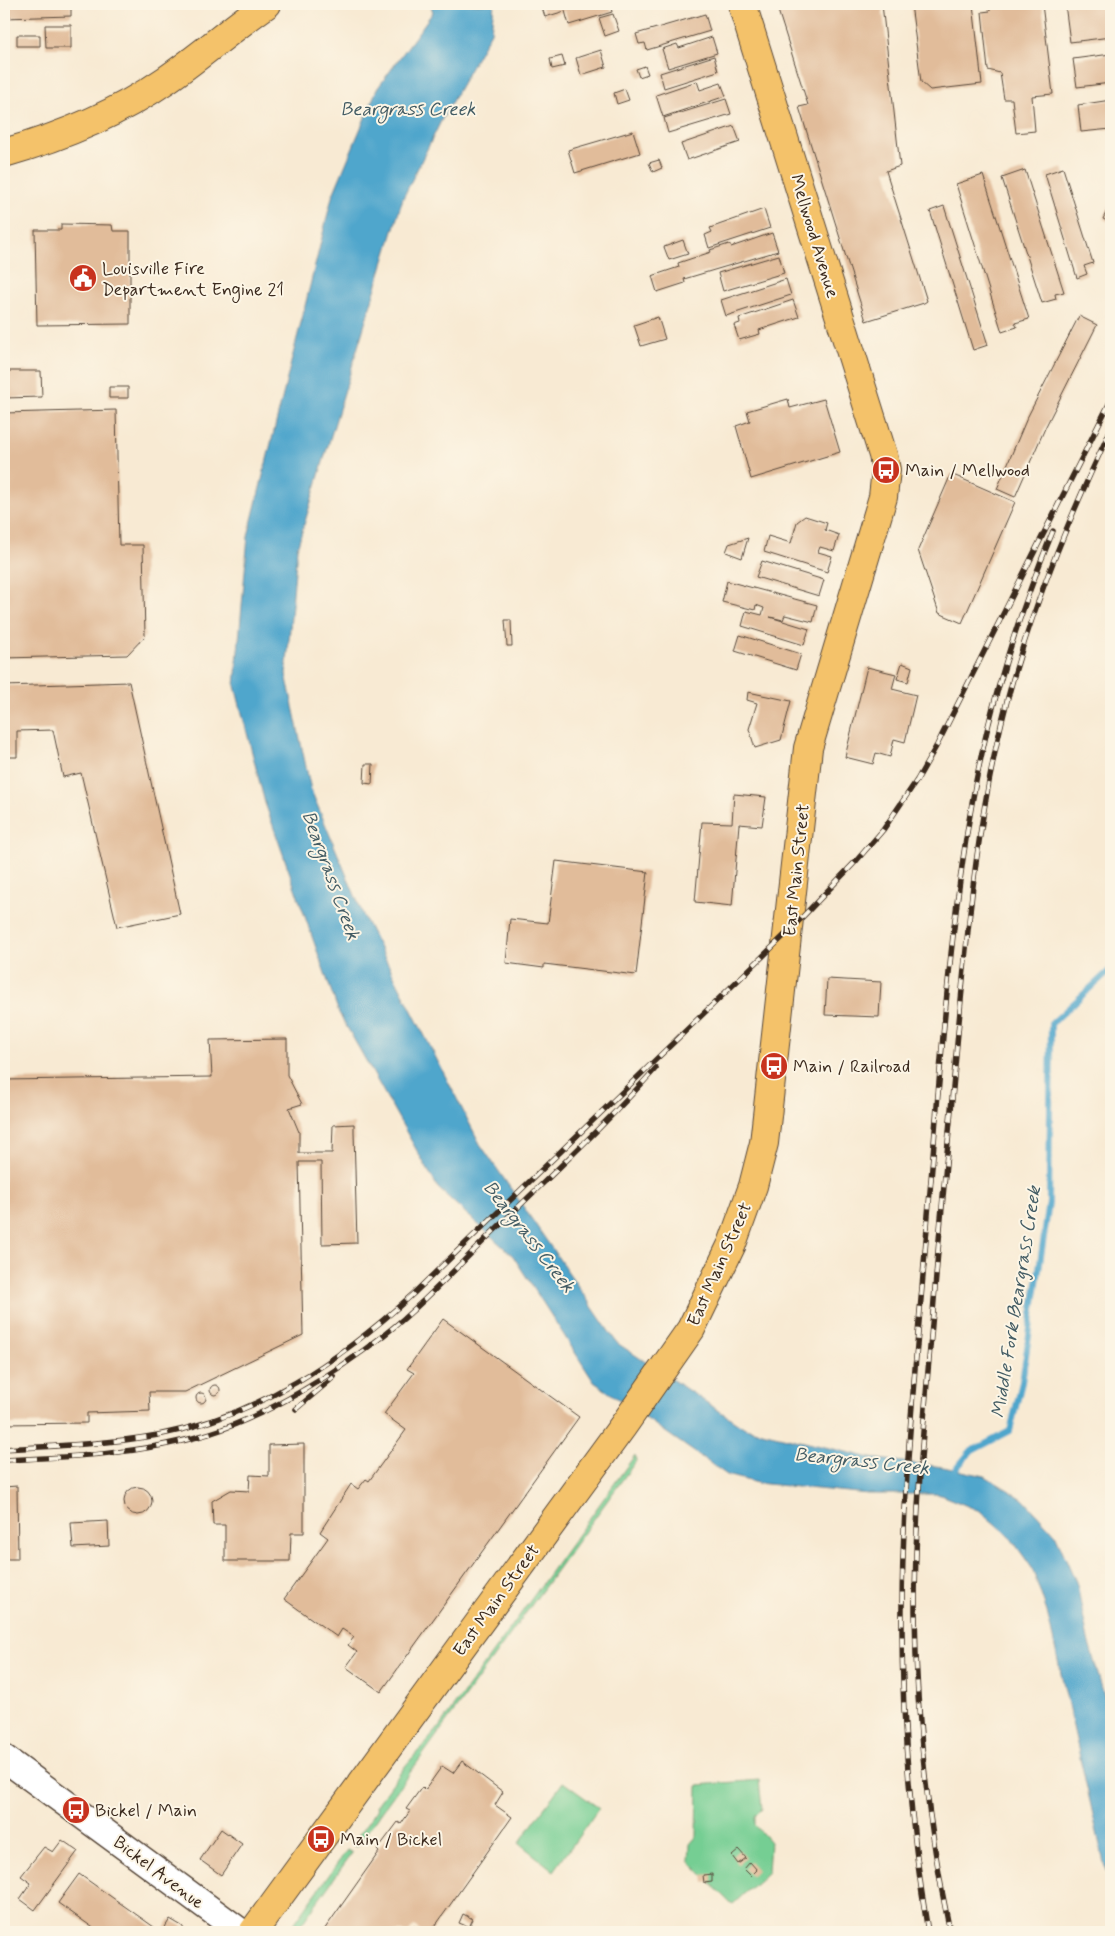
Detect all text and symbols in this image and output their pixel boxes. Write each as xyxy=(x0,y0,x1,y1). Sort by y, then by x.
water label: Beargrass Creek xyxy=(340,97,476,124)
street label: Mellwood Avenue xyxy=(784,172,844,301)
place label: Louisville Fire Department Engine 21 xyxy=(102,257,284,303)
public building icon: Louisville Fire Department Engine 21 xyxy=(68,263,98,293)
bus stop icon: Main / Mellwood xyxy=(871,455,901,485)
place label: Main / Mellwood xyxy=(905,459,1030,483)
street label: East Main Street xyxy=(778,803,816,938)
water label: Beargrass Creek xyxy=(294,808,366,945)
bus stop icon: Main / Railroad xyxy=(759,1051,789,1081)
place label: Main / Railroad xyxy=(793,1055,910,1079)
water label: Beargrass Creek xyxy=(476,1176,581,1300)
water label: Middle Fork Beargrass Creek xyxy=(986,1183,1047,1420)
street label: East Main Street xyxy=(682,1199,758,1330)
water label: Beargrass Creek xyxy=(793,1442,931,1483)
street label: East Main Street xyxy=(448,1540,546,1662)
bus stop icon: Bickel / Main xyxy=(61,1795,91,1825)
place label: Bickel / Main xyxy=(95,1799,197,1823)
bus stop icon: Main / Bickel xyxy=(306,1824,336,1854)
place label: Main / Bickel xyxy=(340,1828,442,1852)
street label: Bickel Avenue xyxy=(108,1831,209,1915)

